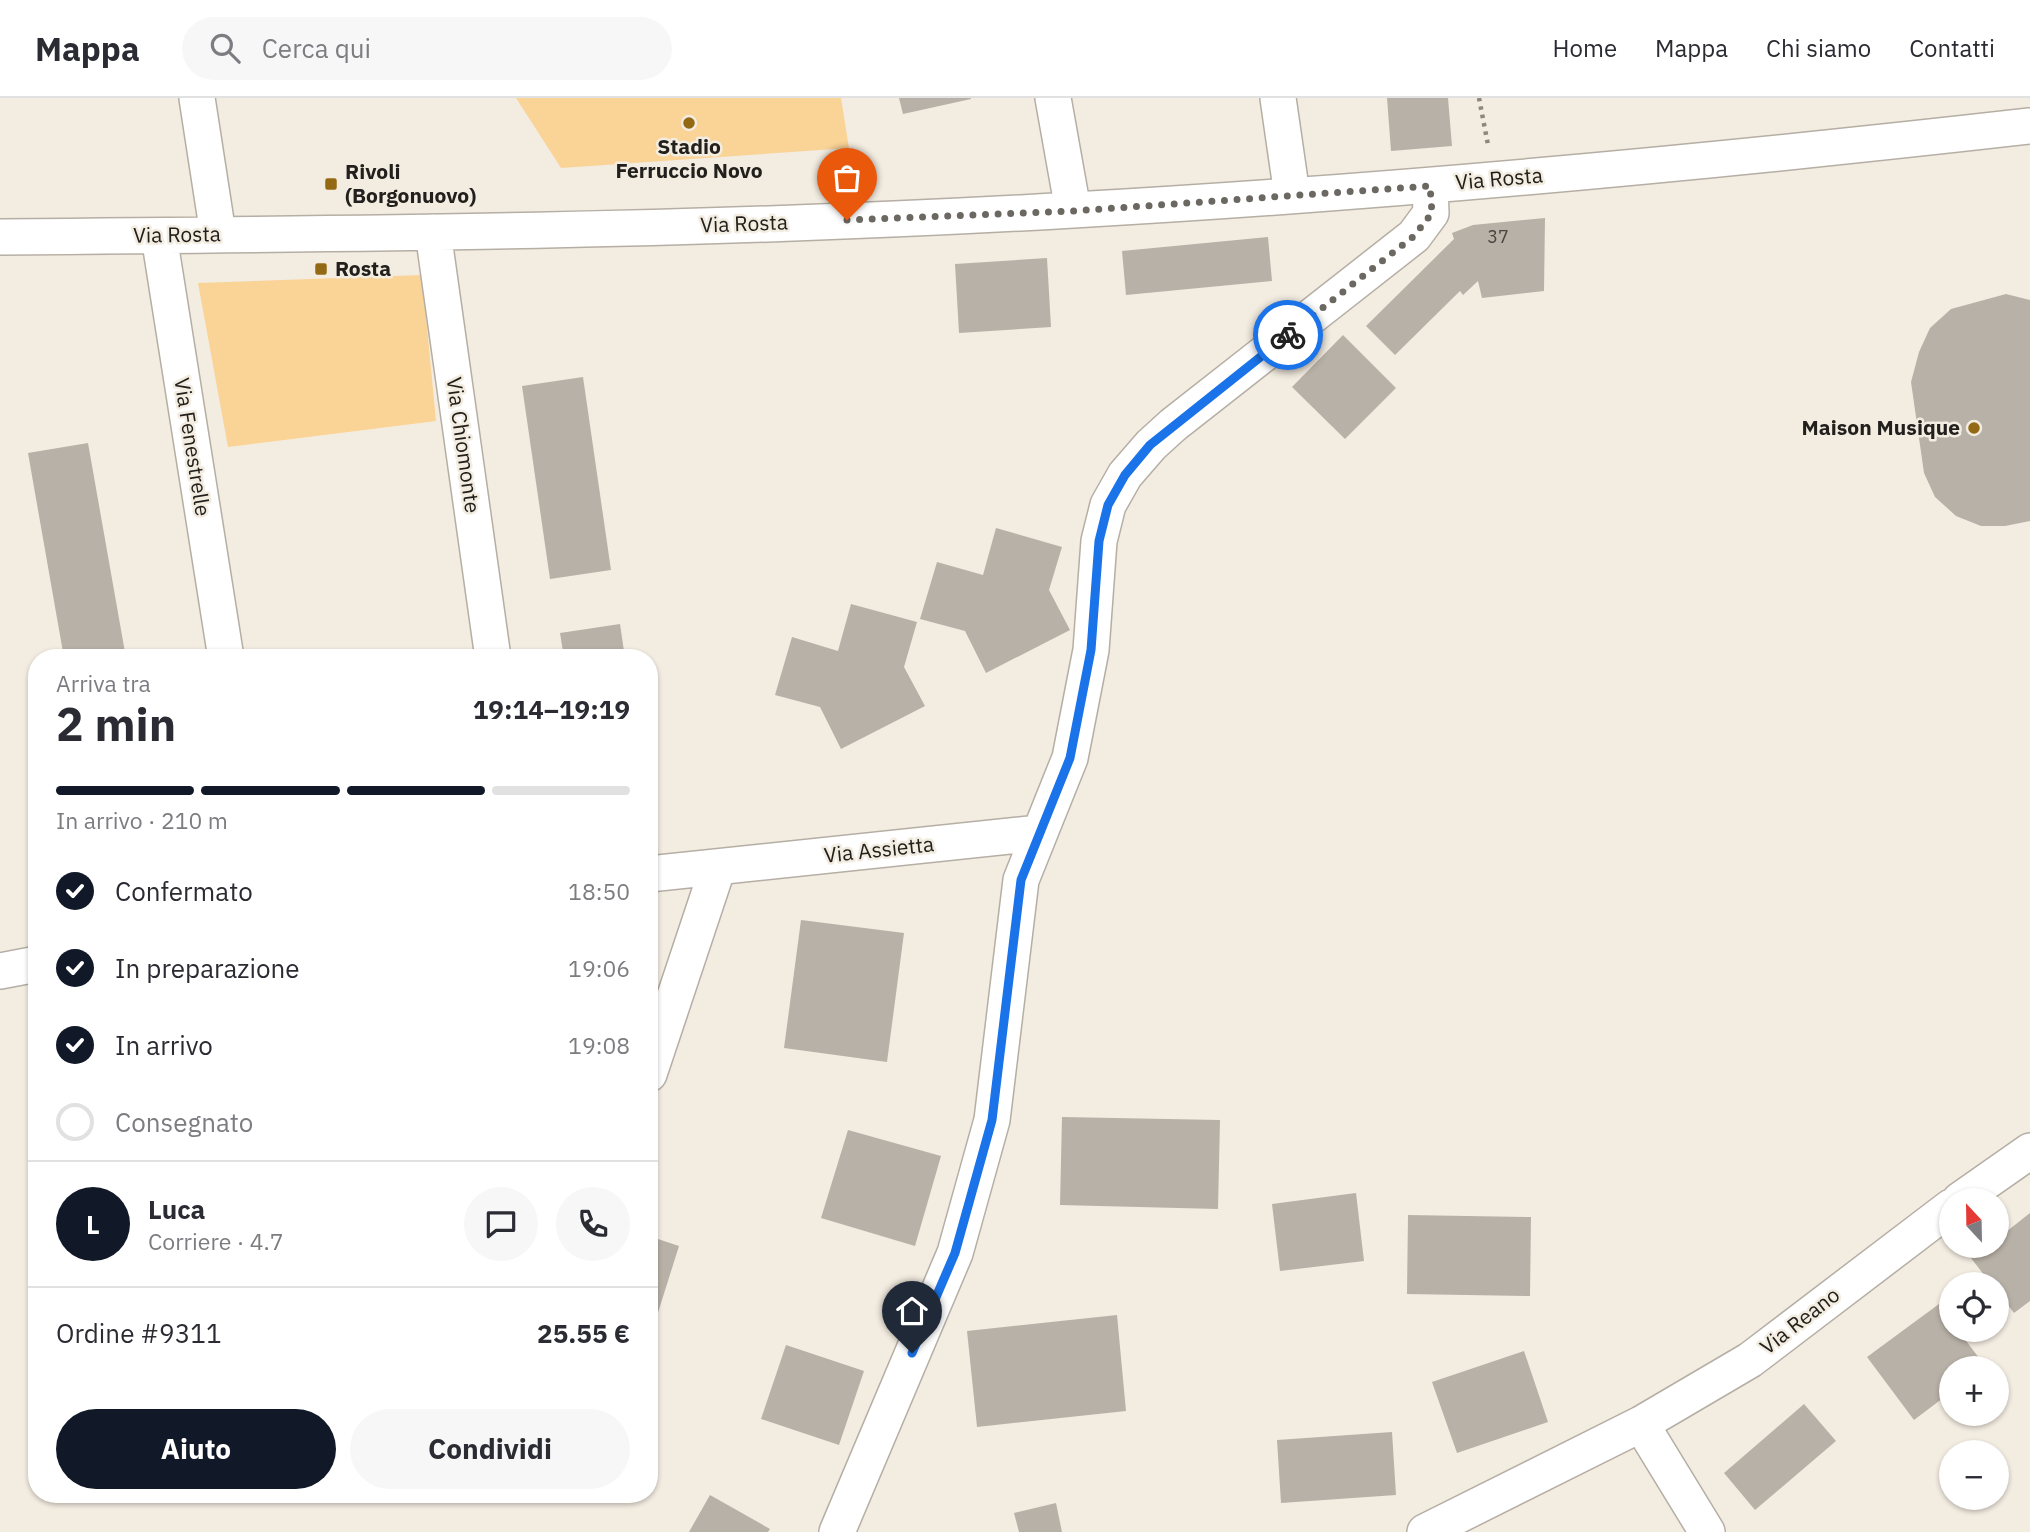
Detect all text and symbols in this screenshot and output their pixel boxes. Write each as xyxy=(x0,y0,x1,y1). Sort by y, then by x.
search box xyxy=(182,17,672,80)
text: Mappa xyxy=(35,27,140,70)
icon: search xyxy=(206,29,244,67)
text: Cerca qui xyxy=(262,31,371,65)
text: Home xyxy=(1553,32,1617,64)
text: Mappa xyxy=(1655,32,1728,64)
text: Chi siamo xyxy=(1766,32,1871,64)
text: Contatti xyxy=(1909,32,1995,64)
marker: Stadio Ferruccio Novo xyxy=(681,115,697,131)
place label: Stadio Ferruccio Novo xyxy=(615,132,763,184)
pin xyxy=(817,148,877,220)
place label: Rivoli (Borgonuovo) xyxy=(345,157,476,209)
icon: bag xyxy=(828,159,866,197)
street label: Via Rosta xyxy=(1454,160,1544,196)
marker: Rivoli (Borgonuovo) xyxy=(323,176,339,192)
street label: Via Rosta xyxy=(700,207,788,239)
street label: Via Rosta xyxy=(133,219,221,249)
house number: 37 xyxy=(1487,225,1509,248)
place label: Rosta xyxy=(335,254,391,282)
marker: Rosta xyxy=(313,261,329,277)
courier xyxy=(1253,300,1323,370)
icon: bike xyxy=(1269,316,1307,354)
street label: Via Chiomonte xyxy=(441,375,487,515)
street label: Via Fenestrelle xyxy=(168,376,218,518)
place label: Maison Musique xyxy=(1802,413,1960,441)
marker: Maison Musique xyxy=(1966,420,1982,436)
text: Arriva tra xyxy=(56,668,151,698)
text: 19:14–19:19 xyxy=(473,692,630,726)
text: 2 min xyxy=(56,694,176,754)
text: In arrivo · 210 m xyxy=(56,805,228,835)
street label: Via Assietta xyxy=(822,829,935,869)
icon: check xyxy=(56,872,94,910)
text: Confermato xyxy=(115,874,253,908)
text: 18:50 xyxy=(568,876,630,906)
icon: check xyxy=(56,949,94,987)
text: In preparazione xyxy=(115,951,300,985)
text: 19:06 xyxy=(568,953,630,983)
icon: check xyxy=(56,1026,94,1064)
text: In arrivo xyxy=(115,1028,213,1062)
text: 19:08 xyxy=(568,1030,630,1060)
text: Consegnato xyxy=(115,1105,253,1139)
button: chat xyxy=(464,1187,538,1261)
button: phone xyxy=(556,1187,630,1261)
north arrow xyxy=(1939,1188,2009,1258)
map controls xyxy=(1939,1188,2009,1510)
text: Luca xyxy=(148,1192,205,1226)
text: L xyxy=(86,1207,100,1241)
text: Corriere · 4.7 xyxy=(148,1226,284,1256)
button: locate xyxy=(1939,1272,2009,1342)
street label: Via Reano xyxy=(1754,1280,1845,1360)
pin xyxy=(882,1281,942,1353)
icon: home xyxy=(893,1292,931,1330)
text: Ordine #9311 xyxy=(56,1316,222,1350)
text: 25.55 € xyxy=(537,1316,630,1350)
button: + xyxy=(1939,1356,2009,1426)
button: Aiuto xyxy=(56,1409,336,1489)
button: Condividi xyxy=(350,1409,630,1489)
button: − xyxy=(1939,1440,2009,1510)

